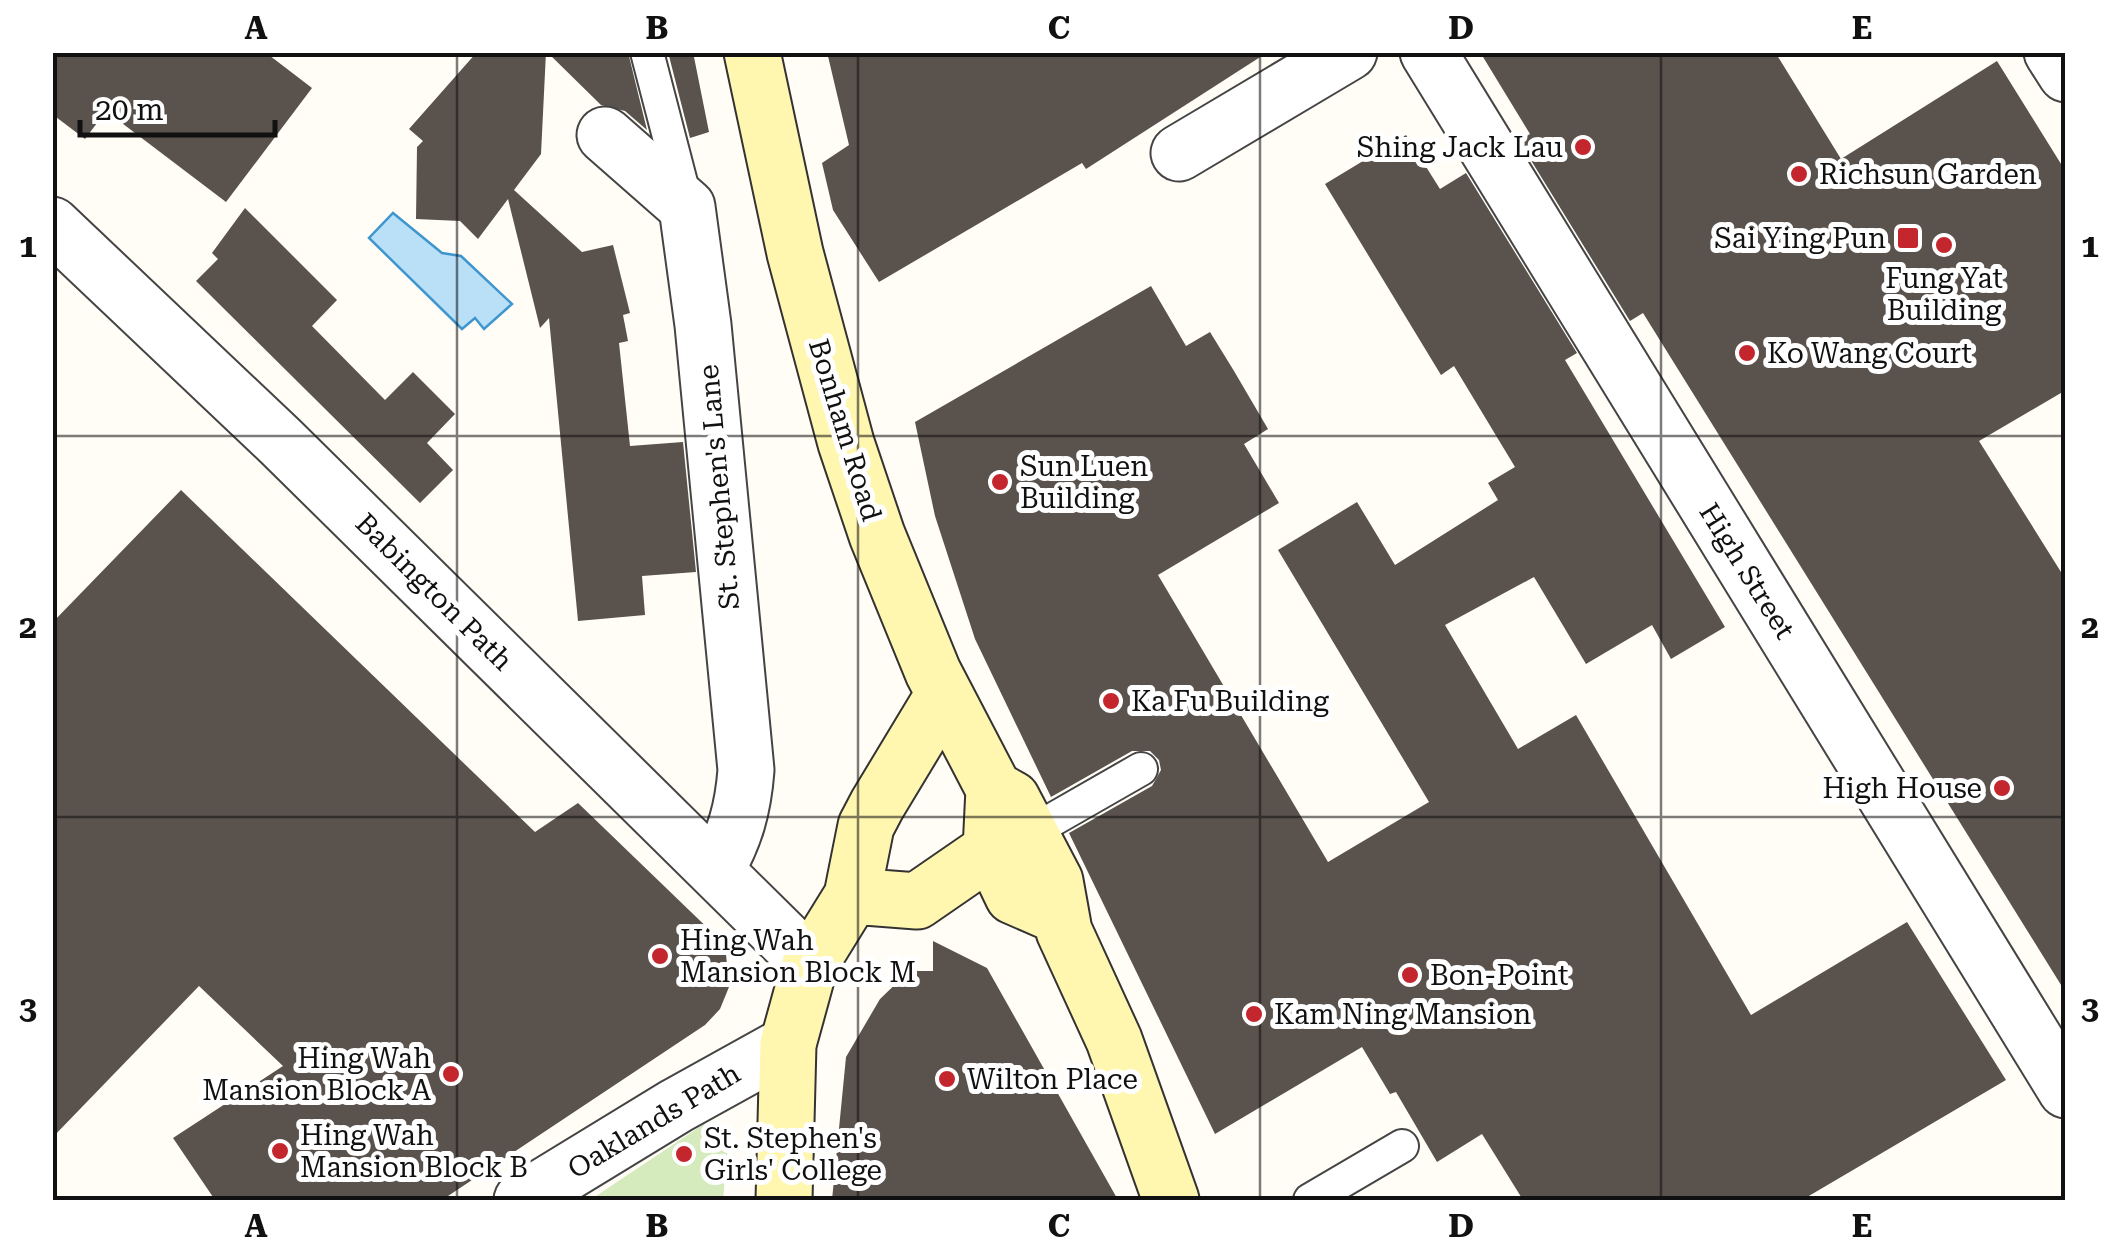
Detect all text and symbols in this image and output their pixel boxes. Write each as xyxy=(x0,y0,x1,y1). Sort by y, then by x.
text: A xyxy=(244,9,268,47)
text: B xyxy=(645,9,669,47)
text: C xyxy=(1048,9,1070,47)
text: D xyxy=(1448,9,1474,47)
text: E xyxy=(1852,9,1872,47)
scale bar xyxy=(80,75,275,137)
text: 20 m xyxy=(95,92,164,127)
place label: Shing Jack Lau xyxy=(1357,131,1563,164)
marker: Shing Jack Lau xyxy=(1572,136,1594,158)
place label: Richsun Garden xyxy=(1819,158,2037,191)
marker: Richsun Garden xyxy=(1788,163,1810,185)
place label: Sai Ying Pun xyxy=(1714,222,1886,255)
marker: Sai Ying Pun xyxy=(1895,225,1921,251)
text: 1 xyxy=(19,227,37,265)
text: 1 xyxy=(2081,227,2099,265)
marker: Fung Yat Building xyxy=(1933,234,1955,256)
place label: Fung Yat Building xyxy=(1885,262,2003,327)
street label: Bonham Road xyxy=(802,335,888,525)
place label: Ko Wang Court xyxy=(1767,337,1972,370)
marker: Ko Wang Court xyxy=(1736,342,1758,364)
street label: St. Stephen's Lane xyxy=(692,363,746,611)
place label: Sun Luen Building xyxy=(1020,450,1148,515)
marker: Sun Luen Building xyxy=(989,471,1011,493)
street label: High Street xyxy=(1692,497,1802,645)
street label: Babington Path xyxy=(349,507,519,677)
text: 2 xyxy=(19,608,37,646)
text: 2 xyxy=(2081,608,2099,646)
place label: Ka Fu Building xyxy=(1131,685,1329,718)
marker: Ka Fu Building xyxy=(1100,690,1122,712)
place label: High House xyxy=(1822,772,1982,805)
marker: High House xyxy=(1991,777,2013,799)
place label: Hing Wah Mansion Block M xyxy=(680,924,916,989)
marker: Hing Wah Mansion Block M xyxy=(649,945,671,967)
place label: Bon-Point xyxy=(1430,959,1569,992)
marker: Bon-Point xyxy=(1399,964,1421,986)
text: 3 xyxy=(19,989,37,1027)
text: 3 xyxy=(2081,989,2099,1027)
place label: Kam Ning Mansion xyxy=(1274,998,1531,1031)
marker: Kam Ning Mansion xyxy=(1243,1003,1265,1025)
place label: Hing Wah Mansion Block A xyxy=(202,1042,431,1107)
street label: Oaklands Path xyxy=(562,1057,746,1185)
marker: Hing Wah Mansion Block A xyxy=(440,1063,462,1085)
place label: Wilton Place xyxy=(967,1063,1138,1096)
marker: Wilton Place xyxy=(936,1068,958,1090)
place label: Hing Wah Mansion Block B xyxy=(300,1119,528,1184)
place label: St. Stephen's Girls' College xyxy=(704,1122,882,1187)
marker: Hing Wah Mansion Block B xyxy=(269,1140,291,1162)
marker: St. Stephen's Girls' College xyxy=(673,1143,695,1165)
text: A xyxy=(244,1207,268,1245)
text: B xyxy=(645,1207,669,1245)
text: C xyxy=(1048,1207,1070,1245)
text: D xyxy=(1448,1207,1474,1245)
text: E xyxy=(1852,1207,1872,1245)

